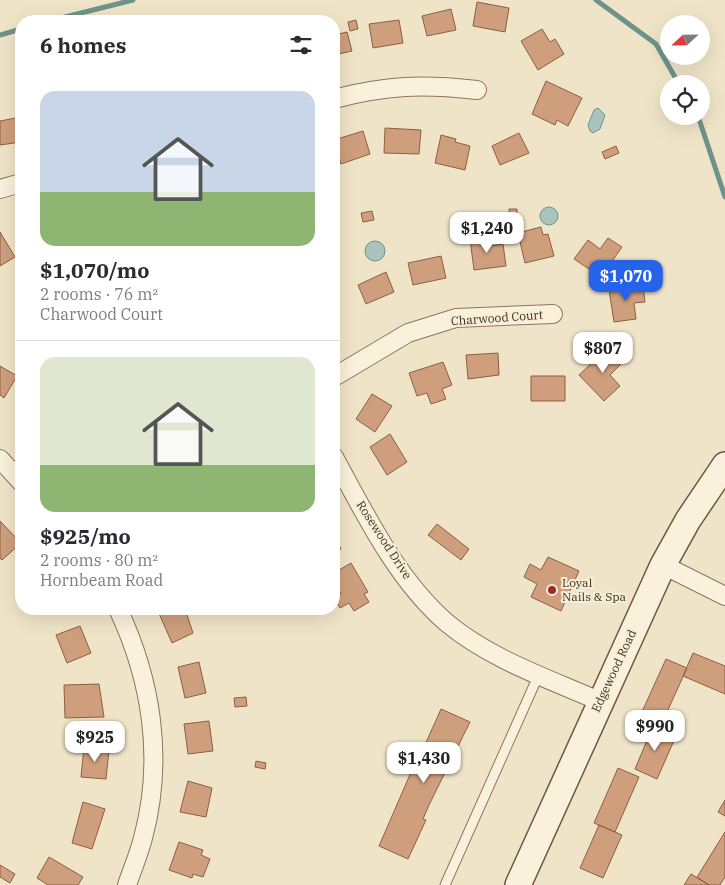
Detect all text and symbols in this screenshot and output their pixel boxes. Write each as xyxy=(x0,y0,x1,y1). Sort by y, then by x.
north arrow xyxy=(660,15,710,65)
map controls xyxy=(660,15,710,125)
text: 6 homes xyxy=(40,31,126,59)
icon: filters xyxy=(287,31,315,59)
button: locate xyxy=(660,75,710,125)
icon: home xyxy=(133,124,223,214)
pin: $1,240 xyxy=(446,212,528,254)
text: $1,240 xyxy=(461,218,513,238)
text: $1,070/mo xyxy=(40,256,149,284)
pin: $1,070 xyxy=(585,260,667,302)
text: $1,070 xyxy=(600,266,652,286)
text: 2 rooms · 76 m² xyxy=(40,284,158,304)
text: Charwood Court xyxy=(40,304,163,324)
street label: Charwood Court xyxy=(450,307,543,328)
pin: $807 xyxy=(573,332,633,374)
text: $807 xyxy=(584,338,622,358)
icon: home xyxy=(133,389,223,479)
street label: Rosewood Drive xyxy=(354,498,415,582)
text: $925/mo xyxy=(40,522,131,550)
text: 2 rooms · 80 m² xyxy=(40,550,158,570)
text: Hornbeam Road xyxy=(40,570,163,590)
place label: Loyal Nails & Spa xyxy=(562,575,627,604)
marker: Loyal Nails & Spa xyxy=(546,584,558,596)
street label: Edgewood Road xyxy=(588,627,639,715)
pin: $990 xyxy=(625,710,685,752)
text: $990 xyxy=(636,716,674,736)
pin: $925 xyxy=(65,720,125,763)
text: $925 xyxy=(76,727,114,747)
pin: $1,430 xyxy=(383,742,465,784)
text: $1,430 xyxy=(398,748,450,768)

